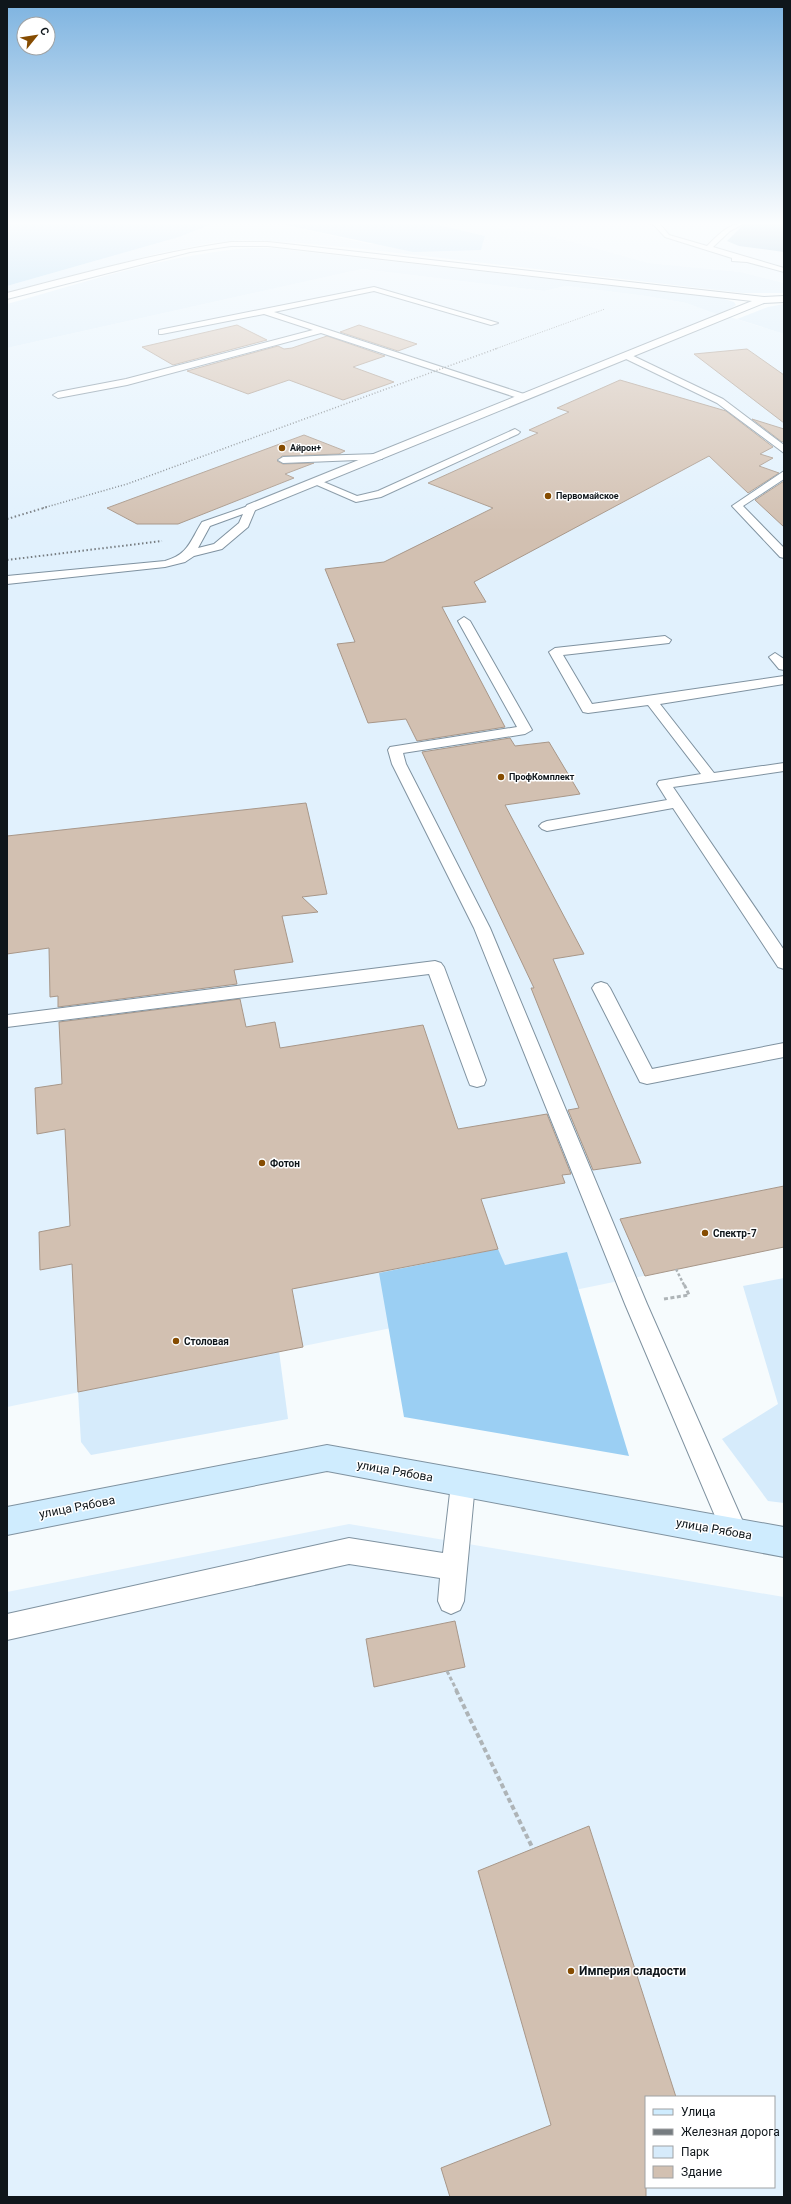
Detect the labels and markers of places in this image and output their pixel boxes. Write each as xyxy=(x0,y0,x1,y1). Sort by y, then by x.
marker: Айрон+ xyxy=(277,443,287,453)
place label: Айрон+ xyxy=(290,443,321,453)
marker: Первомайское xyxy=(543,491,553,501)
place label: Первомайское xyxy=(556,491,619,501)
marker: ПрофКомплект xyxy=(496,772,506,782)
place label: ПрофКомплект xyxy=(509,772,575,782)
marker: Фотон xyxy=(257,1158,267,1168)
place label: Фотон xyxy=(270,1158,300,1169)
marker: Спектр-7 xyxy=(700,1228,710,1238)
place label: Спектр-7 xyxy=(713,1228,757,1239)
marker: Столовая xyxy=(171,1336,181,1346)
place label: Столовая xyxy=(184,1336,229,1347)
place label: Империя сладости xyxy=(579,1964,686,1978)
marker: Империя сладости xyxy=(566,1966,576,1976)

